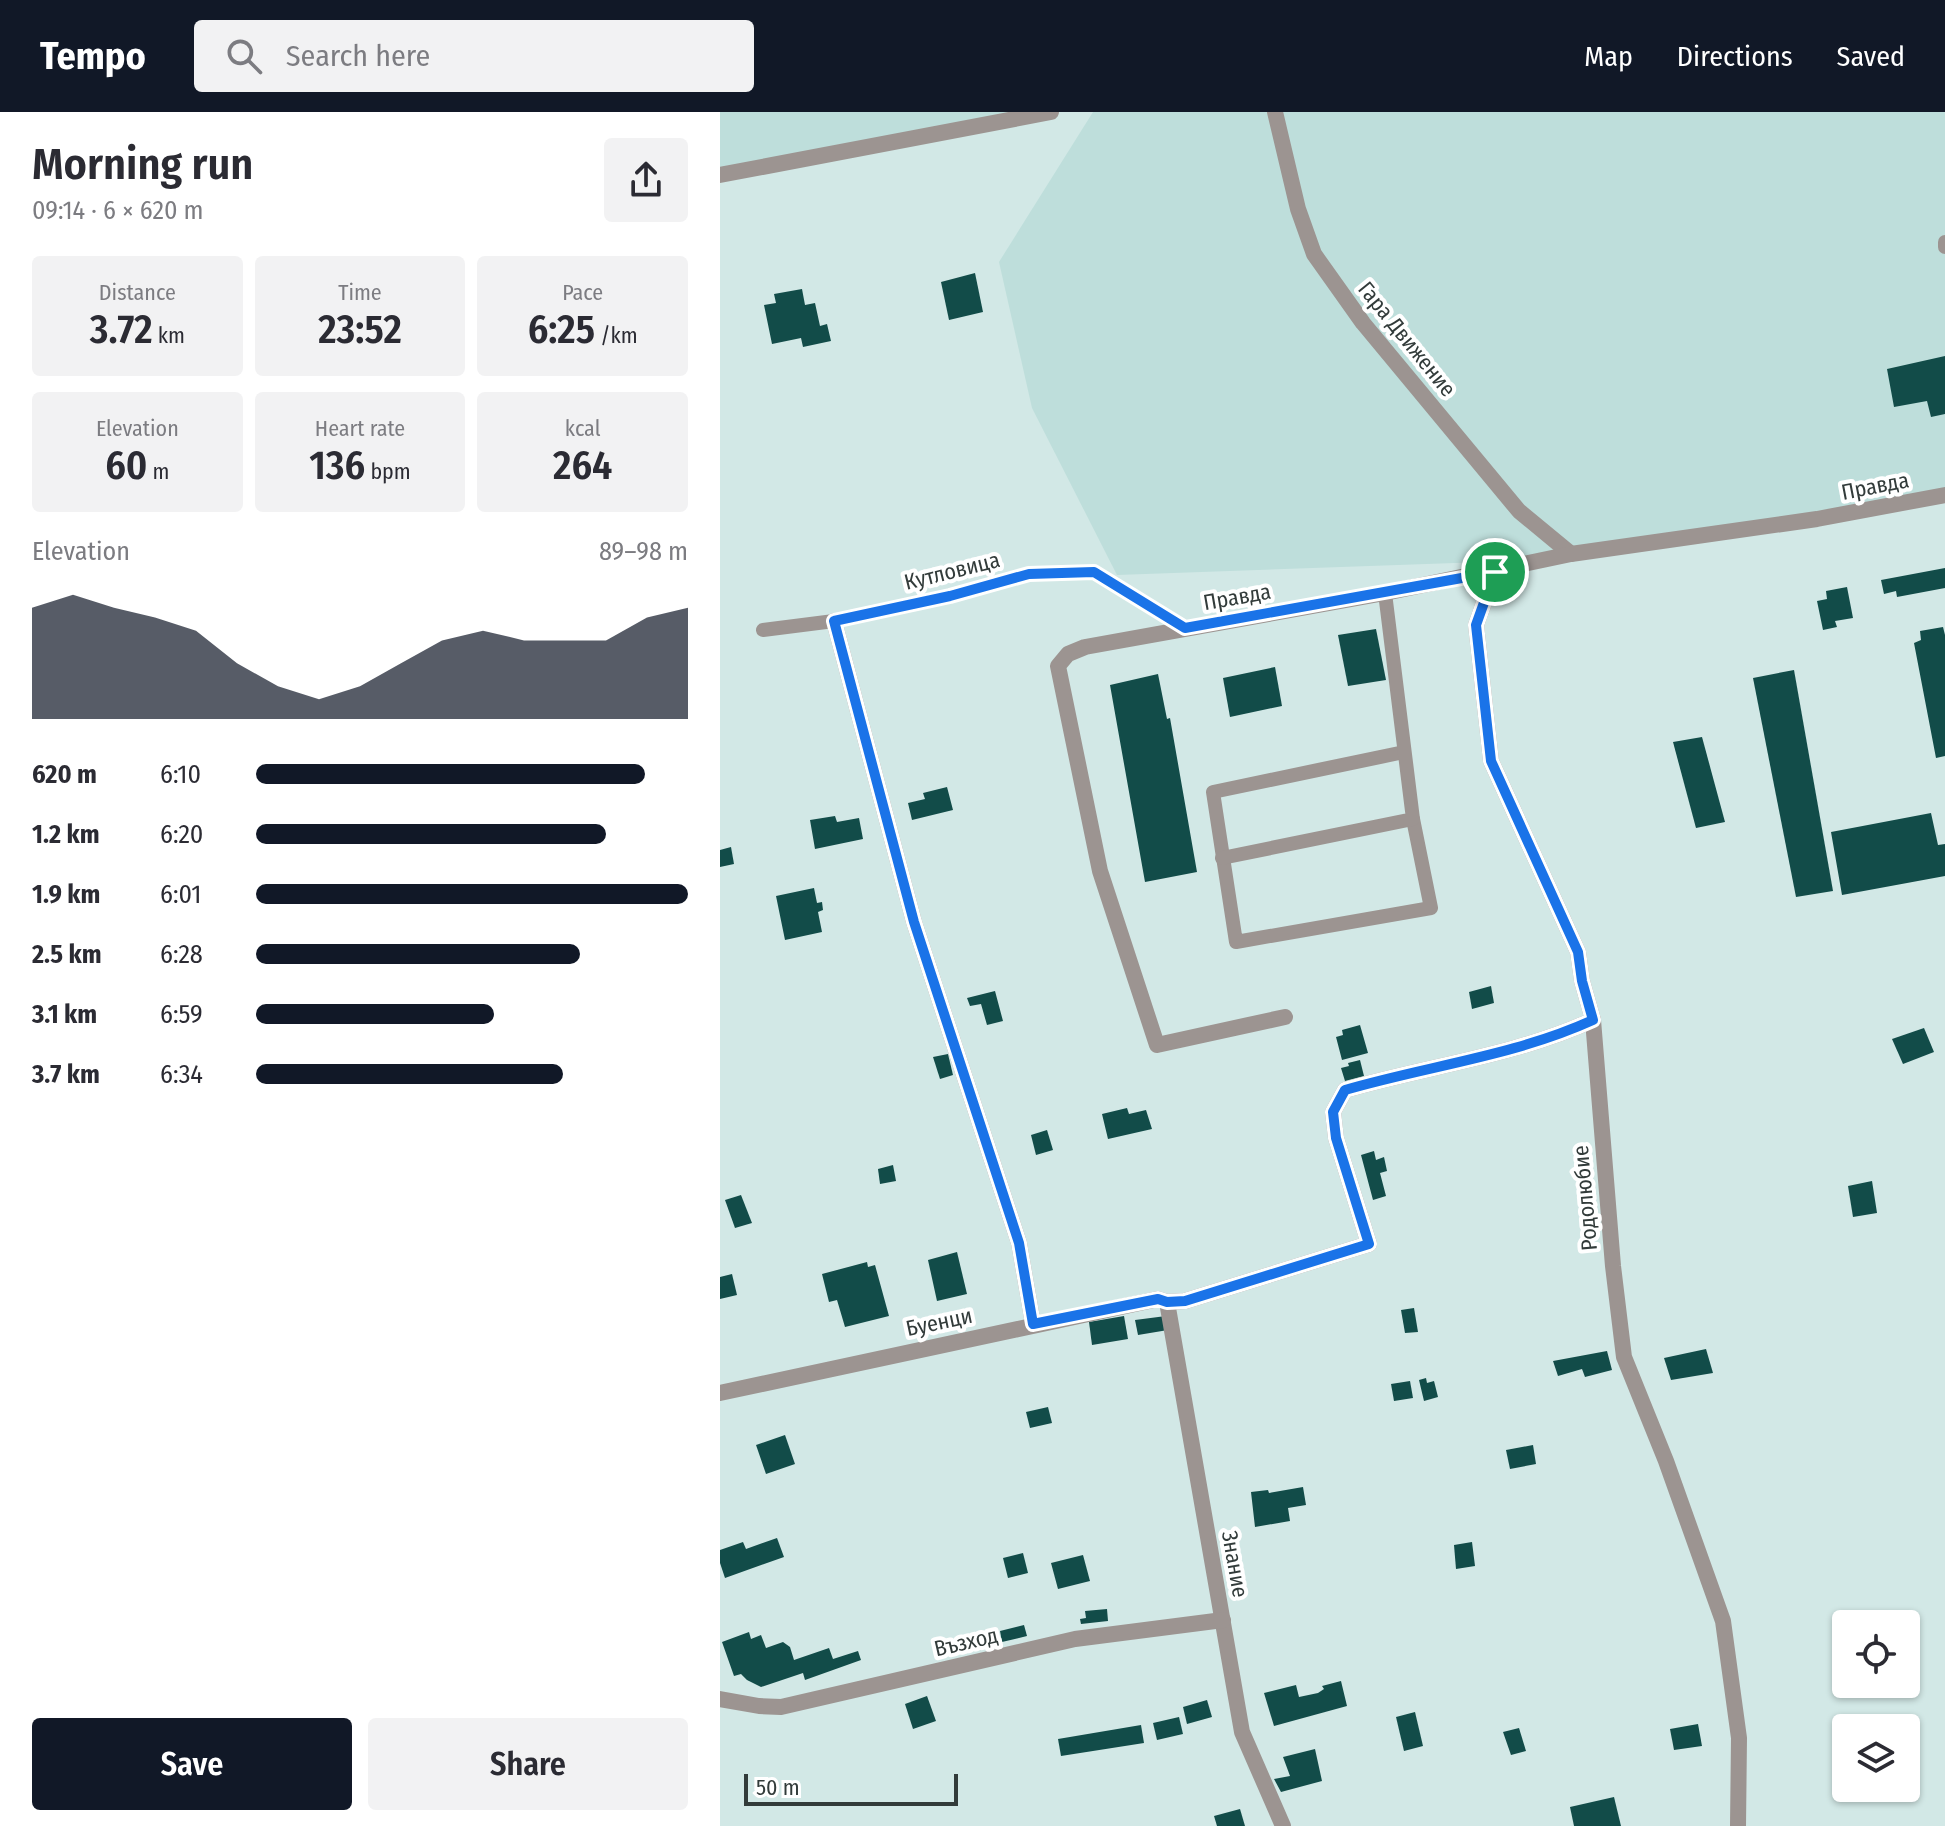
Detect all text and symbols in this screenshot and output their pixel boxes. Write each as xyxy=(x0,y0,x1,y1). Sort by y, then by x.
search box xyxy=(194,20,754,92)
text: Tempo xyxy=(40,33,146,79)
icon: search xyxy=(222,34,266,78)
text: Search here xyxy=(286,38,430,74)
text: Map xyxy=(1584,40,1633,73)
text: Directions xyxy=(1677,40,1793,73)
text: Saved xyxy=(1837,40,1905,73)
text: Morning run xyxy=(32,138,253,191)
button: share xyxy=(604,138,688,222)
text: 09:14 · 6 × 620 m xyxy=(32,195,204,226)
street label: Гара Движение xyxy=(1352,276,1462,402)
text: Distance xyxy=(99,279,176,306)
text: Time xyxy=(338,279,382,306)
text: Pace xyxy=(562,279,603,306)
text: 3.72 xyxy=(90,306,153,354)
text: 23:52 xyxy=(318,306,402,354)
text: 6:25 xyxy=(528,306,595,354)
text: km xyxy=(153,322,185,349)
text: /km xyxy=(595,322,638,349)
text: Elevation xyxy=(96,415,179,442)
text: Heart rate xyxy=(315,415,405,442)
text: kcal xyxy=(565,415,600,442)
text: 60 xyxy=(105,442,147,490)
text: 136 xyxy=(309,442,365,490)
text: 264 xyxy=(553,442,612,490)
text: m xyxy=(147,458,169,485)
text: bpm xyxy=(365,458,411,485)
street label: Правда xyxy=(1839,466,1911,506)
text: Elevation xyxy=(32,536,130,567)
text: 89–98 m xyxy=(599,536,688,567)
pin xyxy=(1461,538,1529,606)
street label: Кутловица xyxy=(901,546,1003,596)
icon: arrive xyxy=(1473,550,1517,594)
street label: Правда xyxy=(1201,578,1273,616)
text: 620 m xyxy=(32,759,97,790)
text: 6:10 xyxy=(160,759,201,790)
text: 1.2 km xyxy=(32,819,99,850)
text: 6:20 xyxy=(160,819,203,850)
text: 1.9 km xyxy=(32,879,100,910)
text: 6:01 xyxy=(160,879,201,910)
text: 2.5 km xyxy=(32,939,102,970)
text: 6:28 xyxy=(160,939,203,970)
text: 3.1 km xyxy=(32,999,97,1030)
text: 6:59 xyxy=(160,999,203,1030)
text: 3.7 km xyxy=(32,1059,100,1090)
text: 6:34 xyxy=(160,1059,203,1090)
street label: Родолюбие xyxy=(1567,1144,1603,1252)
street label: Буенци xyxy=(903,1302,975,1342)
street label: Знание xyxy=(1216,1528,1254,1600)
map controls xyxy=(1832,1610,1920,1802)
button: locate xyxy=(1832,1610,1920,1698)
street label: Възход xyxy=(932,1622,1000,1662)
button: layers xyxy=(1832,1714,1920,1802)
button: Save xyxy=(32,1718,352,1810)
button: Share xyxy=(368,1718,688,1810)
scale bar xyxy=(744,1770,958,1806)
text: 50 m xyxy=(756,1774,800,1801)

